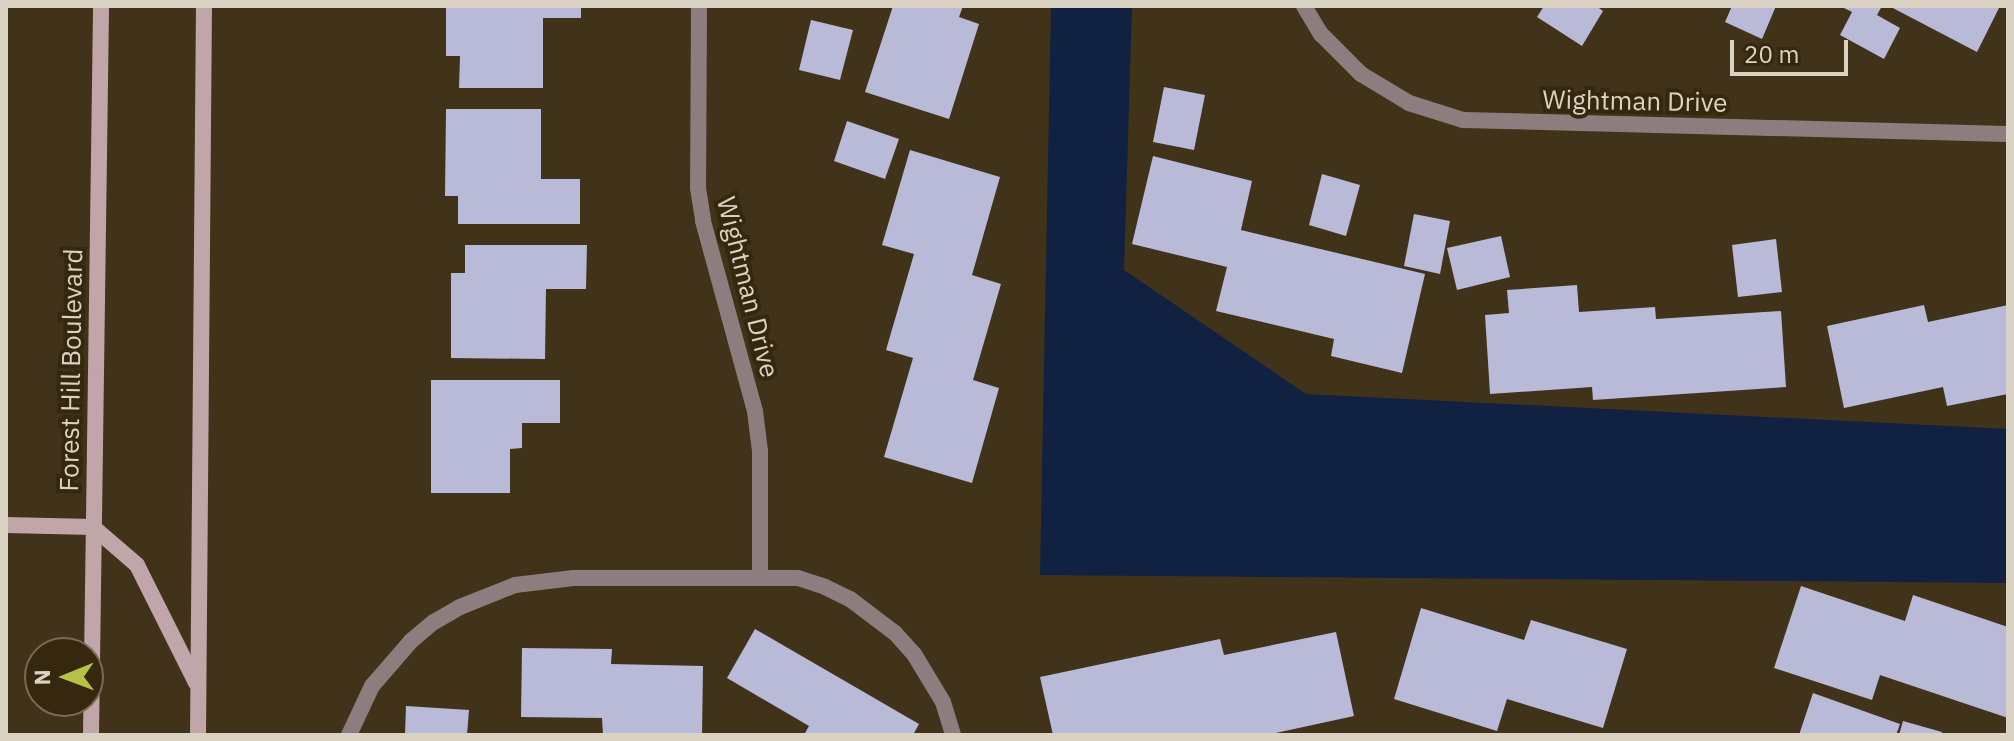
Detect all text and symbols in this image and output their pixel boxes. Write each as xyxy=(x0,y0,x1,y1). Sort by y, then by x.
scale bar xyxy=(1734,24,1852,74)
text: 20 m xyxy=(1744,38,1799,70)
street label: Wightman Drive xyxy=(1542,84,1728,118)
street label: Wightman Drive xyxy=(710,193,786,381)
street label: Forest Hill Boulevard xyxy=(53,248,89,492)
north arrow xyxy=(24,637,104,717)
text: N xyxy=(27,669,56,686)

